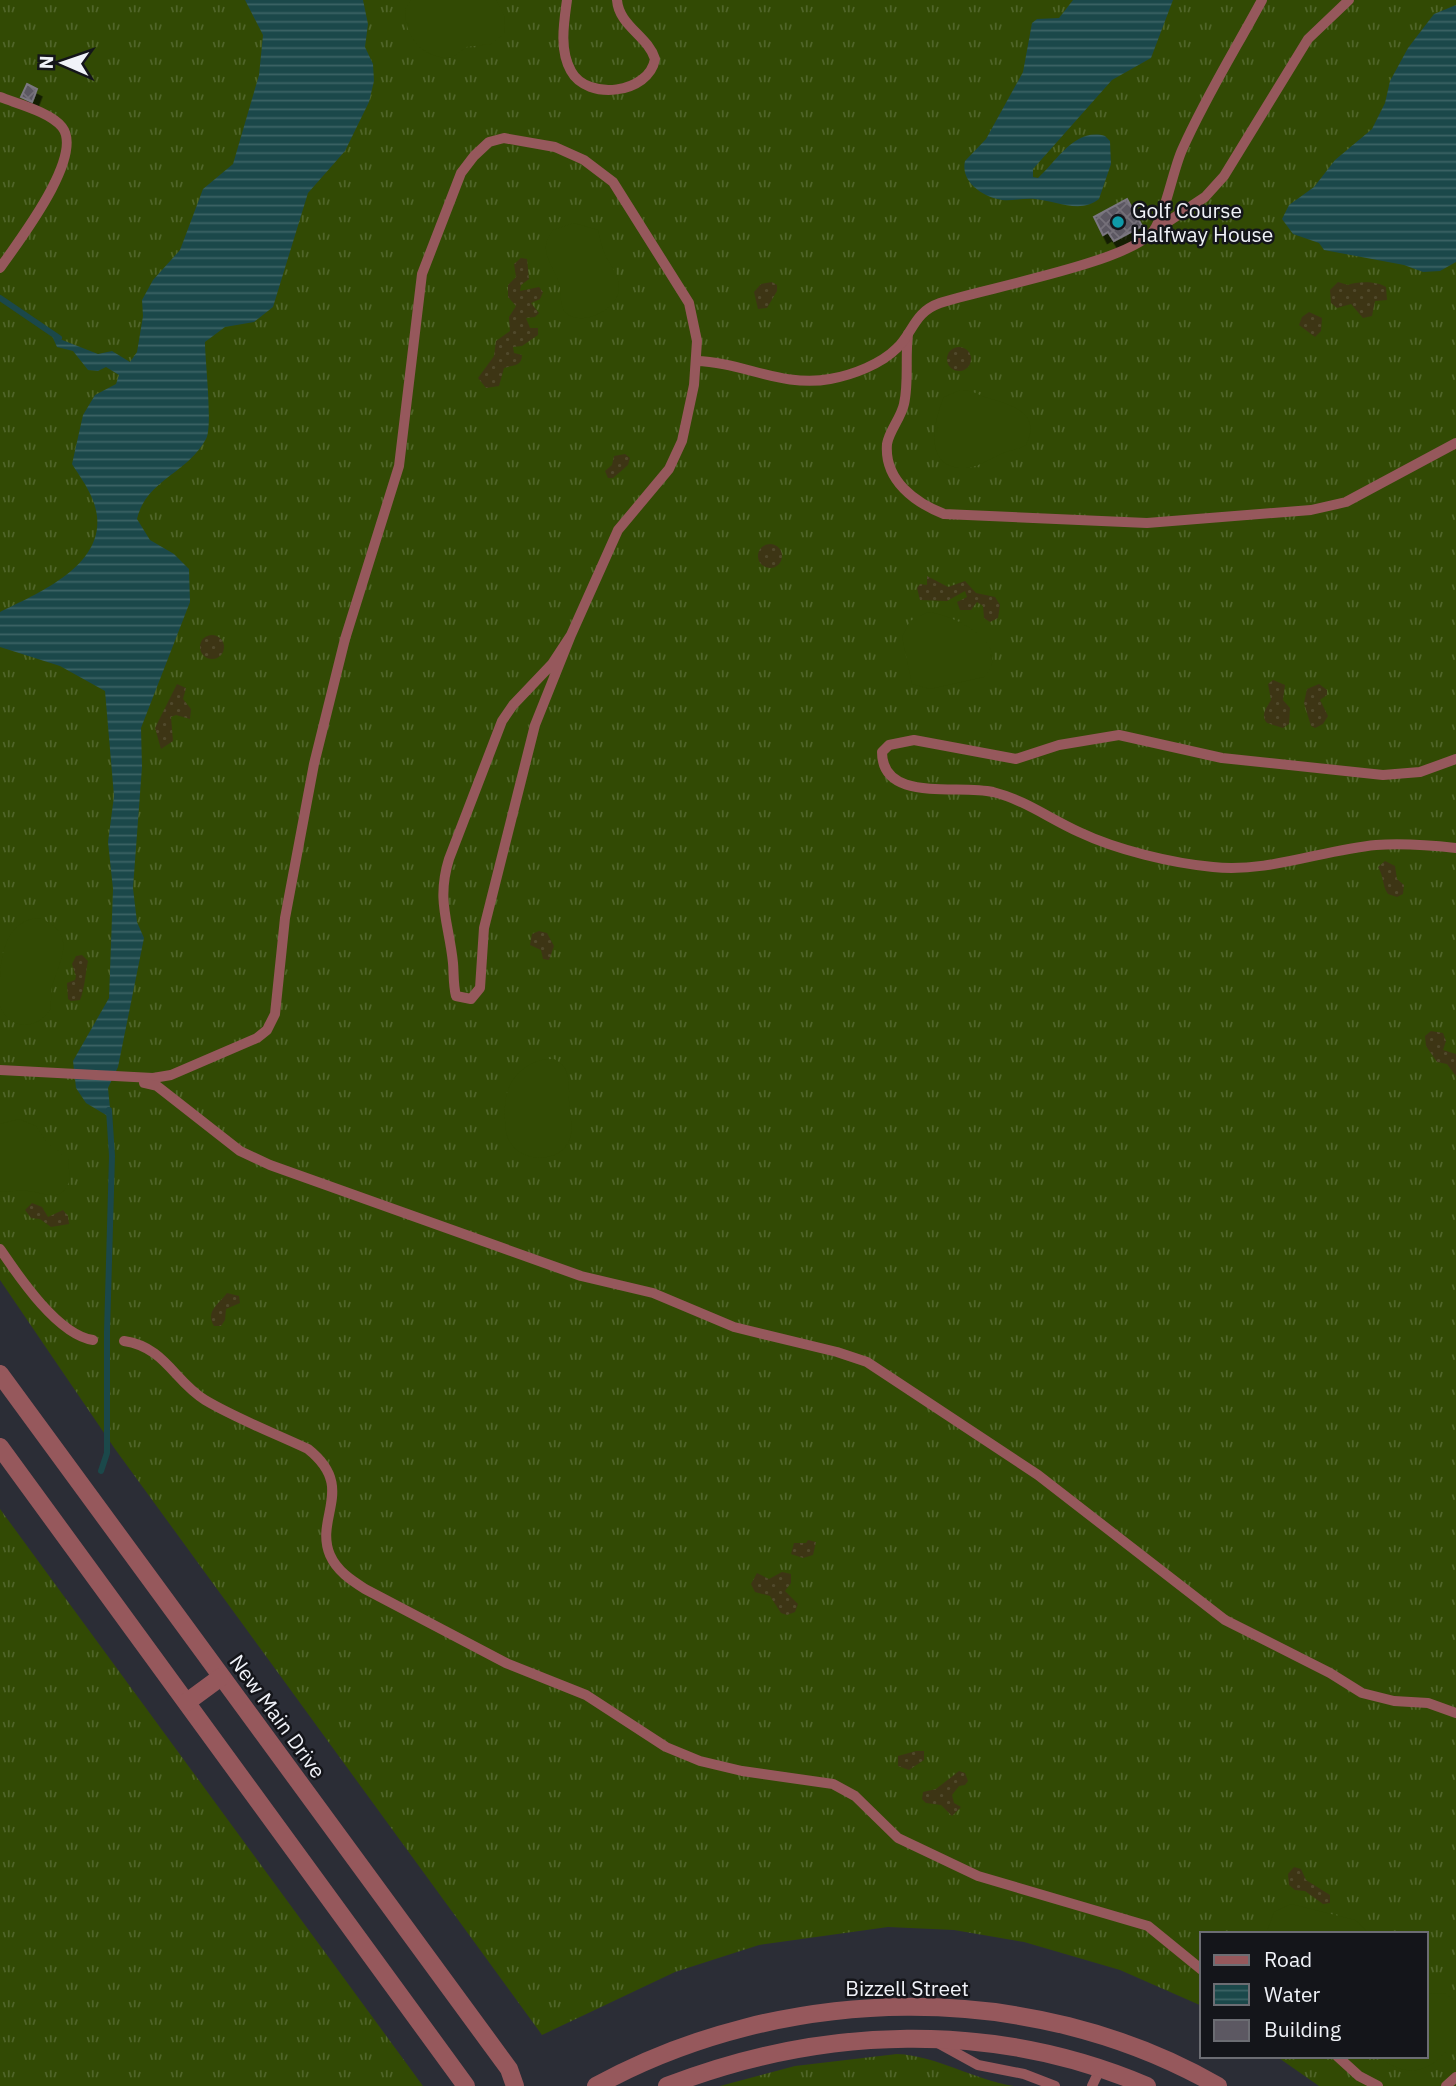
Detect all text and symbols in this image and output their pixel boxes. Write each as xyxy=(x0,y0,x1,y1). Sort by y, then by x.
north arrow xyxy=(28,28,98,98)
text: N xyxy=(34,55,58,70)
place label: Golf Course Halfway House xyxy=(1132,196,1273,248)
marker: Golf Course Halfway House xyxy=(1110,214,1126,230)
street label: New Main Drive xyxy=(224,1649,332,1783)
legend xyxy=(1200,1932,1428,2058)
text: Road xyxy=(1264,1945,1312,1973)
street label: Bizzell Street xyxy=(845,1974,969,2002)
text: Water xyxy=(1264,1980,1321,2008)
text: Building xyxy=(1264,2015,1341,2043)

